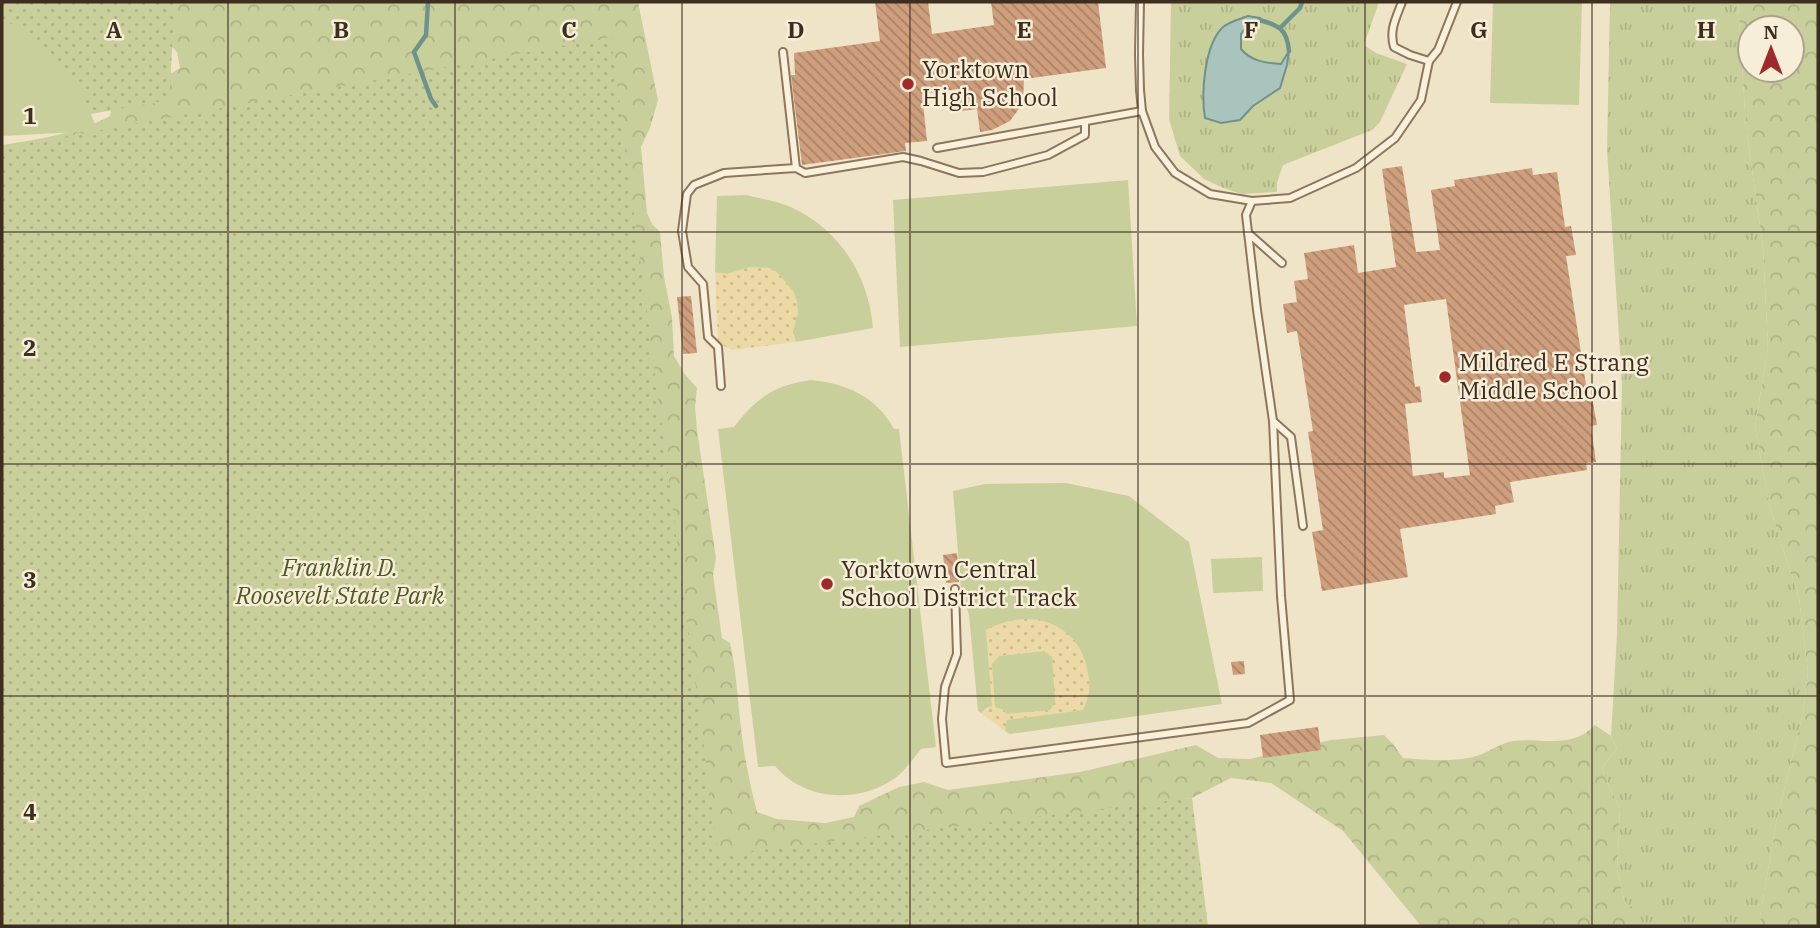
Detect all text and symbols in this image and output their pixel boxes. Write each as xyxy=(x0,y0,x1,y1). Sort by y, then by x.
text: A xyxy=(106,14,122,44)
text: B xyxy=(333,14,349,44)
text: C xyxy=(561,14,577,44)
text: D xyxy=(787,14,805,44)
text: E xyxy=(1016,14,1032,44)
text: F xyxy=(1244,14,1258,44)
text: G xyxy=(1470,14,1488,44)
text: H xyxy=(1697,14,1715,44)
north arrow xyxy=(1736,14,1806,84)
text: N xyxy=(1763,20,1779,44)
place label: Yorktown High School xyxy=(922,53,1058,113)
marker: Yorktown High School xyxy=(900,76,916,92)
text: 1 xyxy=(23,100,37,130)
text: 2 xyxy=(23,332,37,362)
place label: Mildred E Strang Middle School xyxy=(1459,346,1649,406)
marker: Mildred E Strang Middle School xyxy=(1437,369,1453,385)
park label: Franklin D. Roosevelt State Park xyxy=(235,551,444,611)
place label: Yorktown Central School District Track xyxy=(841,553,1077,613)
text: 3 xyxy=(23,564,37,594)
marker: Yorktown Central School District Track xyxy=(819,576,835,592)
text: 4 xyxy=(23,796,37,826)

